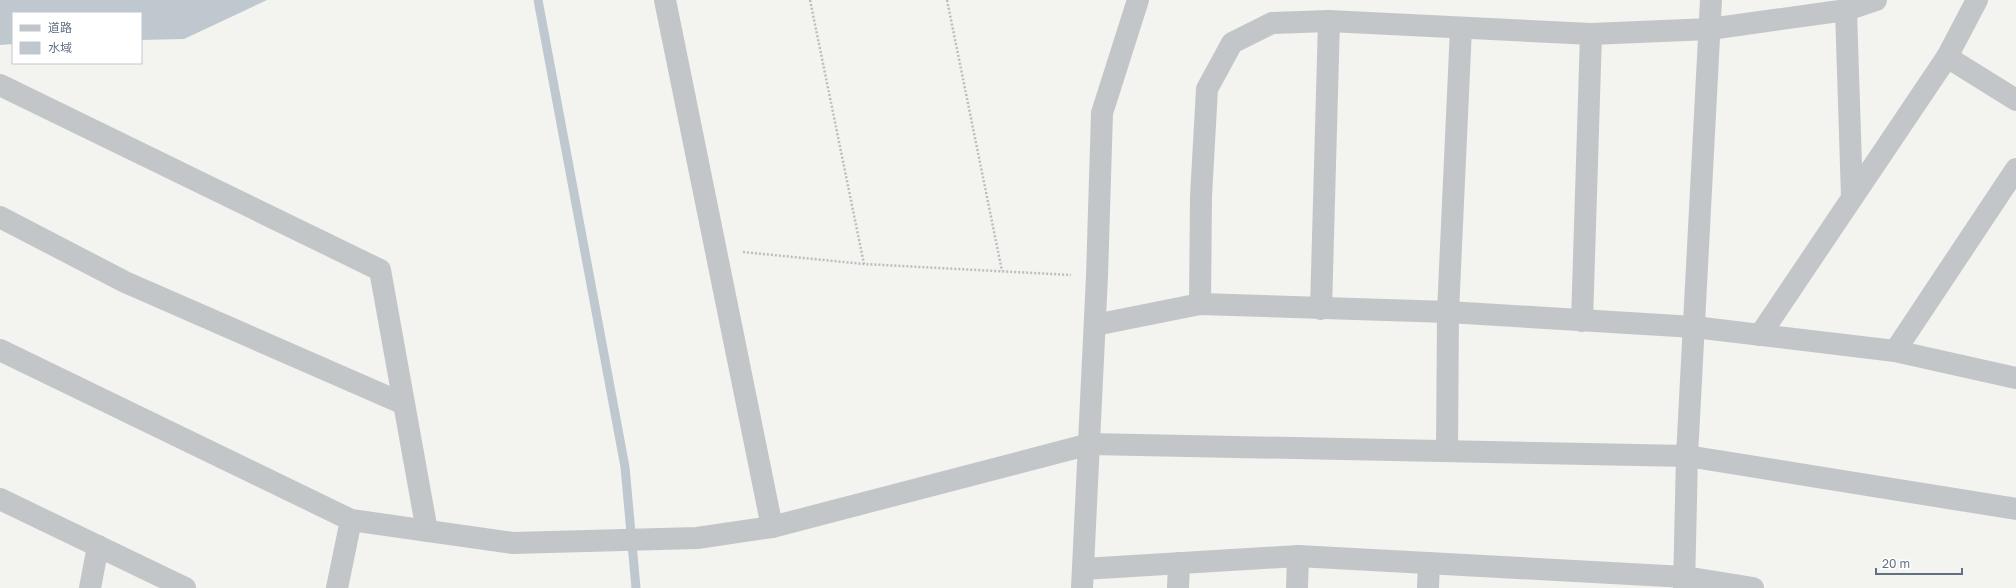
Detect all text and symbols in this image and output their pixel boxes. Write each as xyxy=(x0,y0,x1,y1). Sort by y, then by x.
legend xyxy=(12,12,142,64)
text: 道路 xyxy=(48,20,72,35)
text: 水域 xyxy=(48,40,72,55)
scale bar xyxy=(1876,550,1962,576)
text: 20 m xyxy=(1882,556,1910,571)

